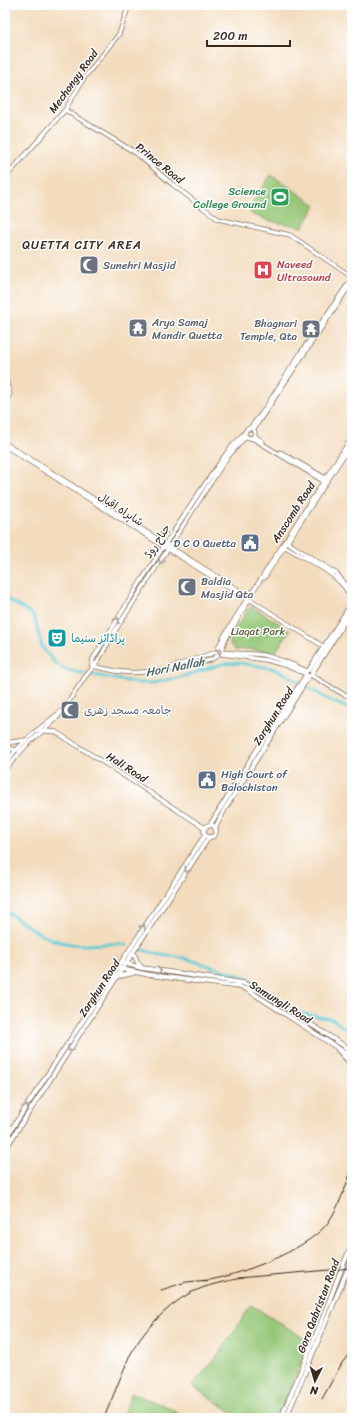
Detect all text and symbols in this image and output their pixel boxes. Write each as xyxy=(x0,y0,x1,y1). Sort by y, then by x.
scale bar xyxy=(207,22,290,48)
text: 200 m xyxy=(213,25,247,47)
street label: Mechongy Road xyxy=(44,44,104,117)
street label: Prince Road xyxy=(131,138,189,190)
place label: Science College Ground xyxy=(193,182,267,214)
sports icon: Science College Ground xyxy=(269,186,291,208)
district label: QUETTA CITY AREA xyxy=(22,234,142,256)
mosque icon: Sunehri Masjid xyxy=(78,254,100,276)
place label: Naveed Ultrasound xyxy=(277,255,332,287)
place label: Sunehri Masjid xyxy=(103,256,177,275)
hospital icon: Naveed Ultrasound xyxy=(252,259,274,281)
place label: Arya Samaj Mandir Quetta xyxy=(151,313,222,345)
place label: Bhagnari Temple, Qta xyxy=(240,314,298,346)
temple icon: Arya Samaj Mandir Quetta xyxy=(127,317,149,339)
temple icon: Bhagnari Temple, Qta xyxy=(300,318,322,340)
street label: Anscomb Road xyxy=(266,477,321,548)
street label: شاہراہ اقبال xyxy=(94,487,147,531)
street label: جناح روڈ xyxy=(139,520,176,562)
public building icon: D C O Quetta xyxy=(239,532,261,554)
place label: D C O Quetta xyxy=(174,534,236,553)
one-way arrow xyxy=(158,557,166,564)
place label: Baldia Masjid Qta xyxy=(201,572,254,604)
mosque icon: Baldia Masjid Qta xyxy=(176,576,198,598)
one-way arrow xyxy=(112,617,120,624)
park label: Liaqat Park xyxy=(231,622,286,641)
theatre icon: پراڈائز سنیما xyxy=(46,627,68,649)
place label: پراڈائز سنیما xyxy=(71,629,125,648)
water label: Hori Nallah xyxy=(144,650,208,683)
street label: Zarghun Road xyxy=(248,682,299,749)
mosque icon: جامعہ مسجد زھری xyxy=(59,699,81,721)
place label: جامعہ مسجد زھری xyxy=(84,701,171,720)
street label: Hali Road xyxy=(102,747,152,789)
place label: High Court of Balochistan xyxy=(221,765,288,797)
public building icon: High Court of Balochistan xyxy=(196,769,218,791)
one-way arrow xyxy=(185,866,192,873)
one-way arrow xyxy=(138,924,146,931)
street label: Zarghun Road xyxy=(74,955,126,1021)
one-way arrow xyxy=(155,966,162,975)
street label: Samungli Road xyxy=(246,976,317,1030)
one-way arrow xyxy=(67,1045,75,1052)
one-way arrow xyxy=(22,1104,29,1111)
street label: Gora Qabristan Road xyxy=(292,1255,346,1356)
north arrow xyxy=(295,1361,335,1401)
text: N xyxy=(309,1381,320,1400)

